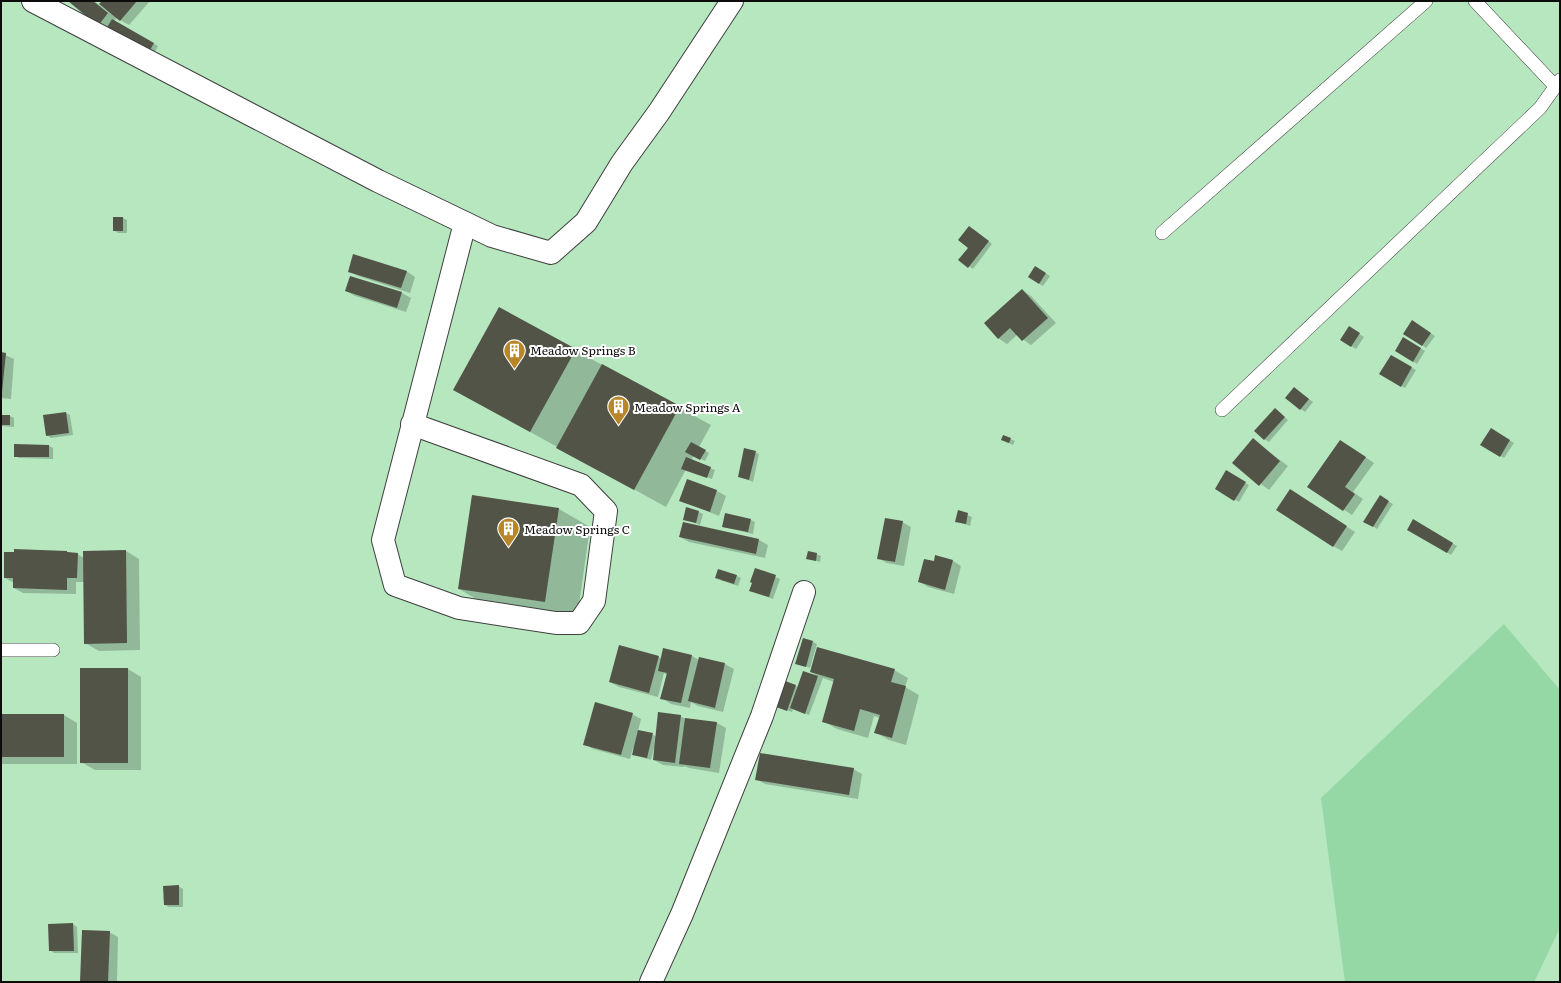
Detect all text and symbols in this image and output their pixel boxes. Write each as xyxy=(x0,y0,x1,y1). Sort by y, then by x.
building icon: Meadow Springs B xyxy=(501,337,527,370)
place label: Meadow Springs B xyxy=(530,341,636,359)
building icon: Meadow Springs A xyxy=(605,394,631,427)
place label: Meadow Springs A xyxy=(634,398,741,416)
building icon: Meadow Springs C xyxy=(495,516,521,549)
place label: Meadow Springs C xyxy=(524,520,630,538)

